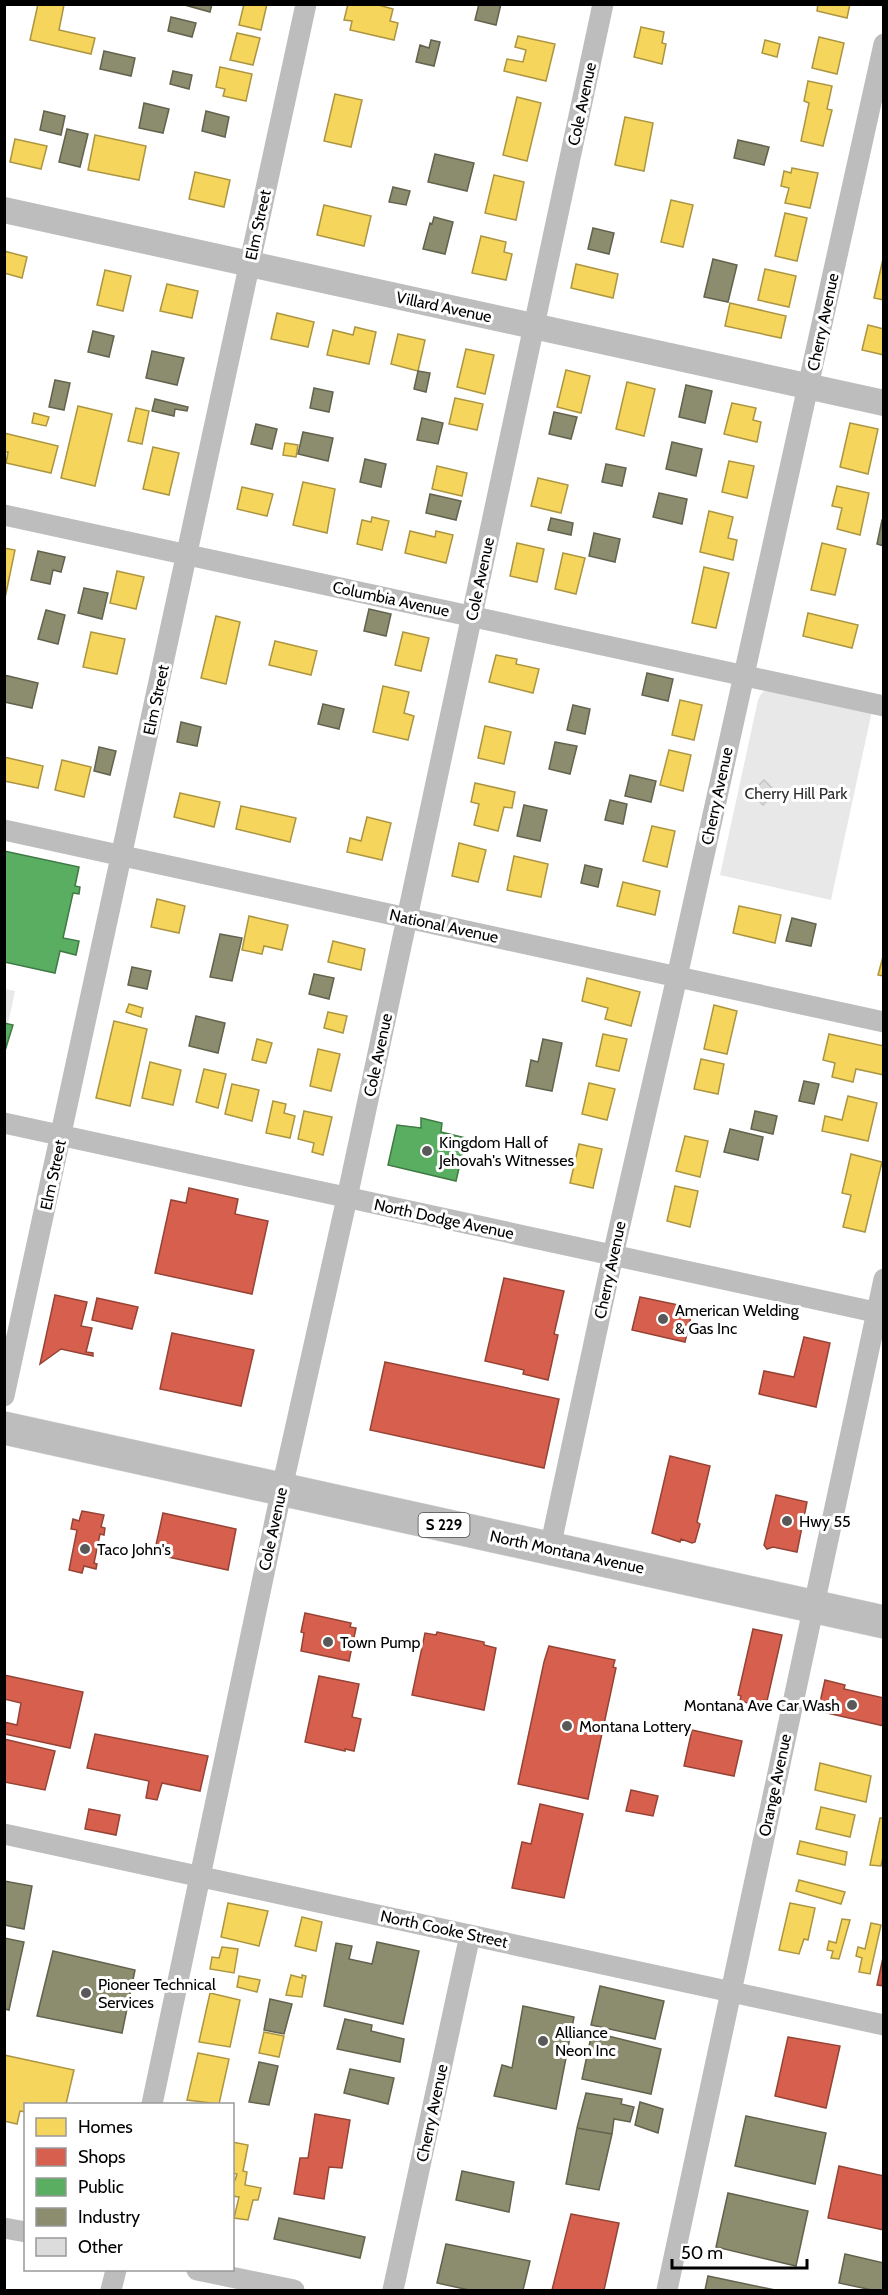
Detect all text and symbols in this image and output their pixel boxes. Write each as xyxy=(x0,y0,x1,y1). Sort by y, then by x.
street label: Cole Avenue xyxy=(564,61,600,147)
street label: Elm Street xyxy=(241,188,275,262)
street label: Cherry Avenue xyxy=(803,271,843,373)
street label: Villard Avenue xyxy=(395,288,493,326)
street label: Cole Avenue xyxy=(462,536,498,622)
street label: Columbia Avenue xyxy=(331,577,451,621)
street label: Elm Street xyxy=(139,663,173,737)
street label: Cherry Avenue xyxy=(697,745,737,847)
park label: Cherry Hill Park xyxy=(744,784,848,803)
street label: National Avenue xyxy=(388,905,500,947)
street label: Cole Avenue xyxy=(360,1012,396,1098)
place label: Kingdom Hall of Jehovah's Witnesses xyxy=(438,1133,574,1170)
street label: Elm Street xyxy=(36,1138,70,1212)
marker: Kingdom Hall of Jehovah's Witnesses xyxy=(420,1144,434,1158)
street label: North Dodge Avenue xyxy=(372,1195,516,1243)
street label: Cherry Avenue xyxy=(590,1219,630,1321)
place label: American Welding & Gas Inc xyxy=(675,1301,800,1338)
marker: American Welding & Gas Inc xyxy=(656,1312,670,1326)
street label: Cole Avenue xyxy=(255,1486,291,1572)
place label: Hwy 55 xyxy=(799,1512,851,1531)
road number: S 229 xyxy=(418,1513,470,1537)
marker: Hwy 55 xyxy=(780,1514,794,1528)
street label: North Montana Avenue xyxy=(488,1526,646,1578)
place label: Taco John's xyxy=(97,1540,171,1559)
marker: Taco John's xyxy=(78,1542,92,1556)
place label: Town Pump xyxy=(340,1633,421,1652)
marker: Town Pump xyxy=(321,1635,335,1649)
place label: Montana Ave Car Wash xyxy=(684,1696,840,1715)
marker: Montana Ave Car Wash xyxy=(845,1698,859,1712)
place label: Montana Lottery xyxy=(579,1717,691,1736)
marker: Montana Lottery xyxy=(560,1719,574,1733)
street label: Orange Avenue xyxy=(755,1732,795,1838)
street label: North Cooke Street xyxy=(379,1906,510,1952)
place label: Pioneer Technical Services xyxy=(98,1975,216,2012)
marker: Pioneer Technical Services xyxy=(79,1986,93,2000)
place label: Alliance Neon Inc xyxy=(555,2023,616,2060)
marker: Alliance Neon Inc xyxy=(536,2034,550,2048)
street label: Cherry Avenue xyxy=(412,2062,452,2164)
legend xyxy=(24,2103,234,2271)
text: Homes xyxy=(78,2116,133,2138)
text: Shops xyxy=(78,2146,126,2168)
text: Public xyxy=(78,2176,124,2198)
text: Industry xyxy=(78,2206,140,2228)
scale bar xyxy=(672,2232,807,2270)
text: Other xyxy=(78,2236,123,2258)
text: 50 m xyxy=(681,2242,723,2264)

